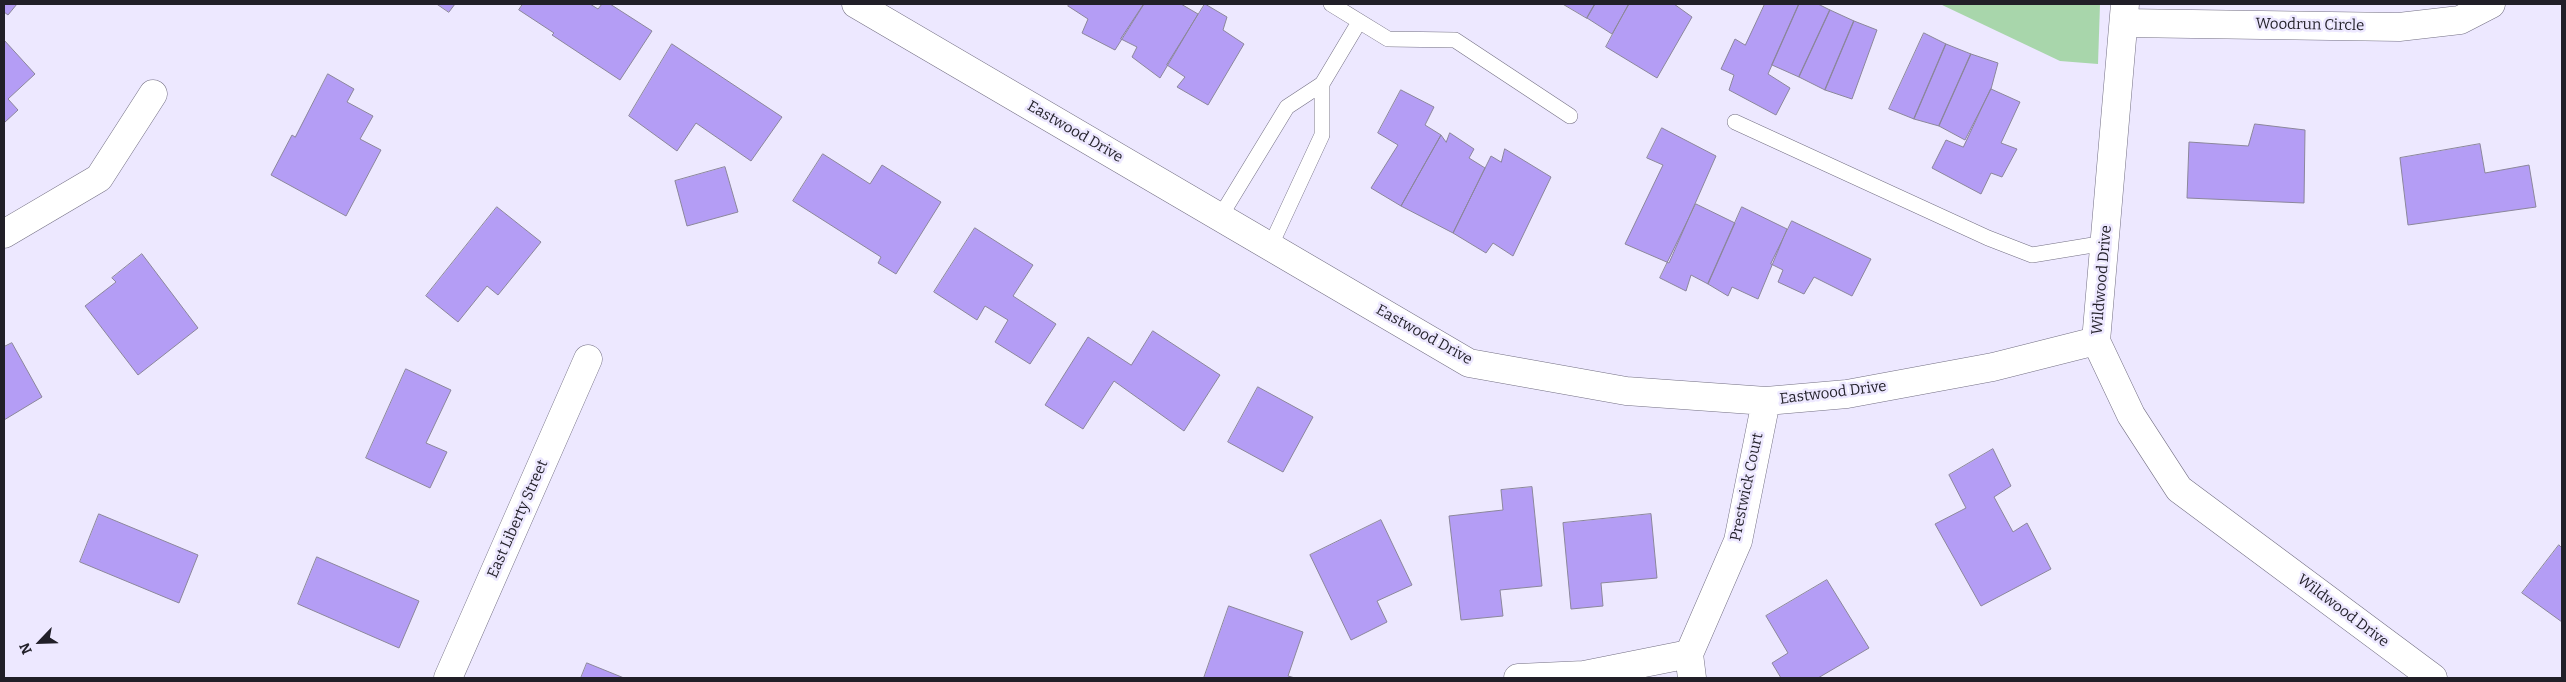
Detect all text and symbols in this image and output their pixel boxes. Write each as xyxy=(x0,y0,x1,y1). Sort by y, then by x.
street label: Woodrun Circle xyxy=(2256,15,2364,35)
street label: Eastwood Drive xyxy=(1024,97,1126,167)
street label: Wildwood Drive xyxy=(2088,224,2116,336)
street label: Eastwood Drive xyxy=(1373,301,1475,369)
street label: Eastwood Drive xyxy=(1779,378,1887,408)
street label: Prestwick Court xyxy=(1727,431,1767,543)
street label: East Liberty Street xyxy=(484,457,552,581)
street label: Wildwood Drive xyxy=(2294,571,2392,651)
north arrow xyxy=(15,617,65,667)
text: N xyxy=(16,640,36,657)

